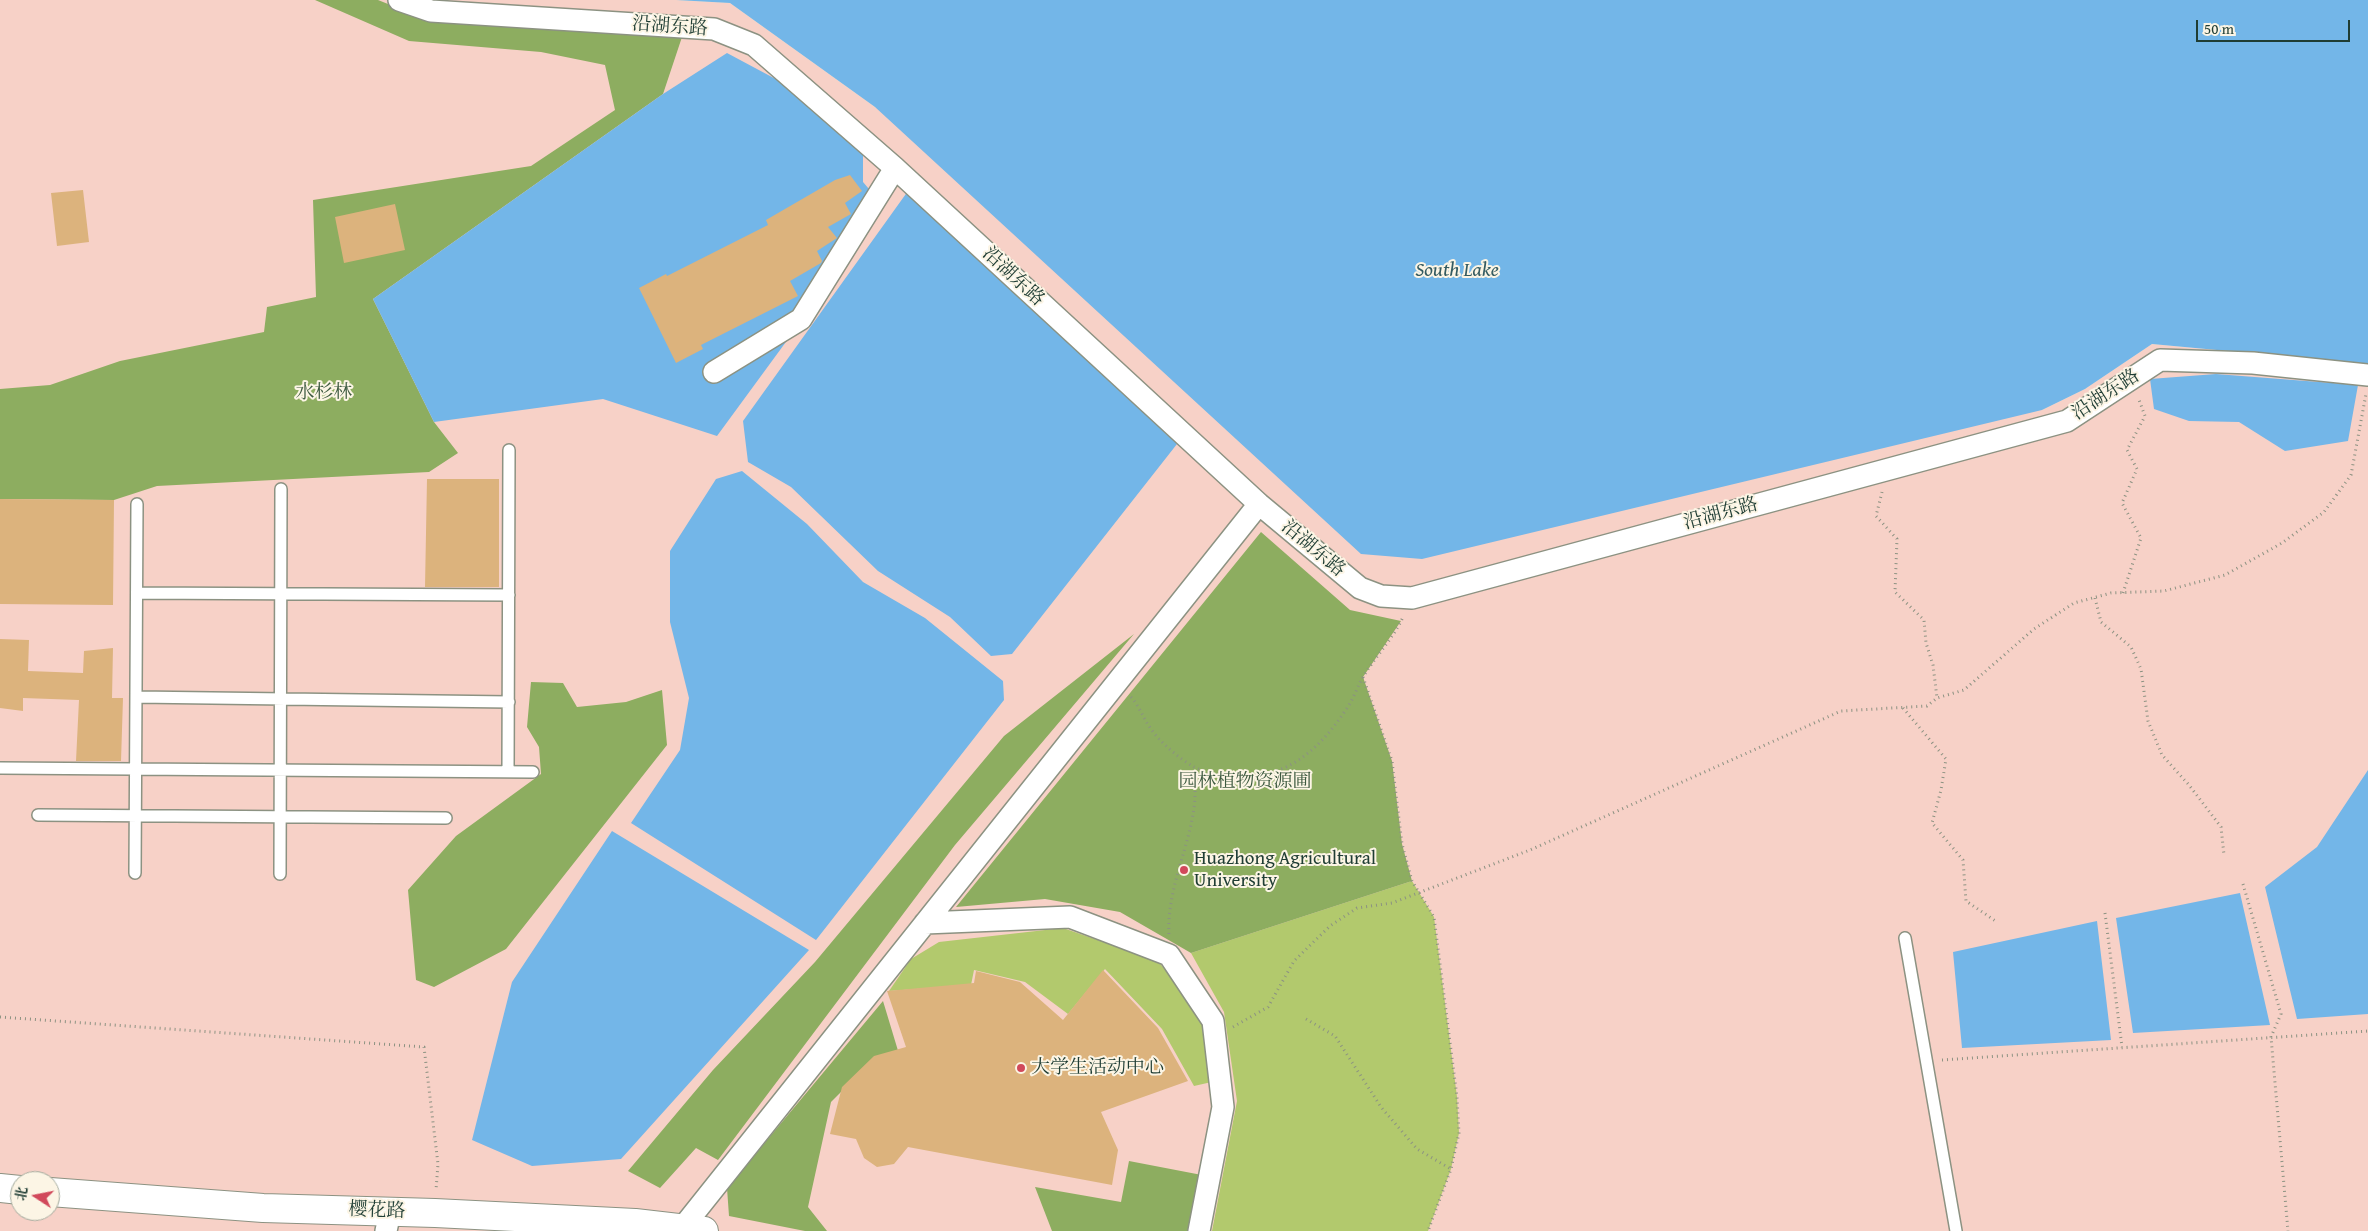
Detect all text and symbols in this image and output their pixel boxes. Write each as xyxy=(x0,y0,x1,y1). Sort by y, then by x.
scale bar xyxy=(2198,10,2352,42)
street label: 沿湖东路 xyxy=(631,13,709,41)
text: 50 m xyxy=(2204,18,2234,39)
street label: 沿湖东路 xyxy=(977,243,1049,311)
water label: South Lake xyxy=(1415,259,1499,283)
street label: 沿湖东路 xyxy=(2068,365,2144,425)
park label: 水杉林 xyxy=(296,382,352,404)
street label: 沿湖东路 xyxy=(1681,493,1761,535)
street label: 沿湖东路 xyxy=(1277,516,1349,582)
park label: 园林植物资源圃 xyxy=(1179,771,1311,793)
place label: Huazhong Agricultural University xyxy=(1194,848,1376,892)
marker: Huazhong Agricultural University xyxy=(1178,864,1190,876)
place label: 大学生活动中心 xyxy=(1031,1057,1164,1079)
marker: 大学生活动中心 xyxy=(1015,1062,1027,1074)
north arrow xyxy=(10,1171,60,1221)
text: 北 xyxy=(10,1185,32,1202)
street label: 樱花路 xyxy=(348,1199,406,1223)

